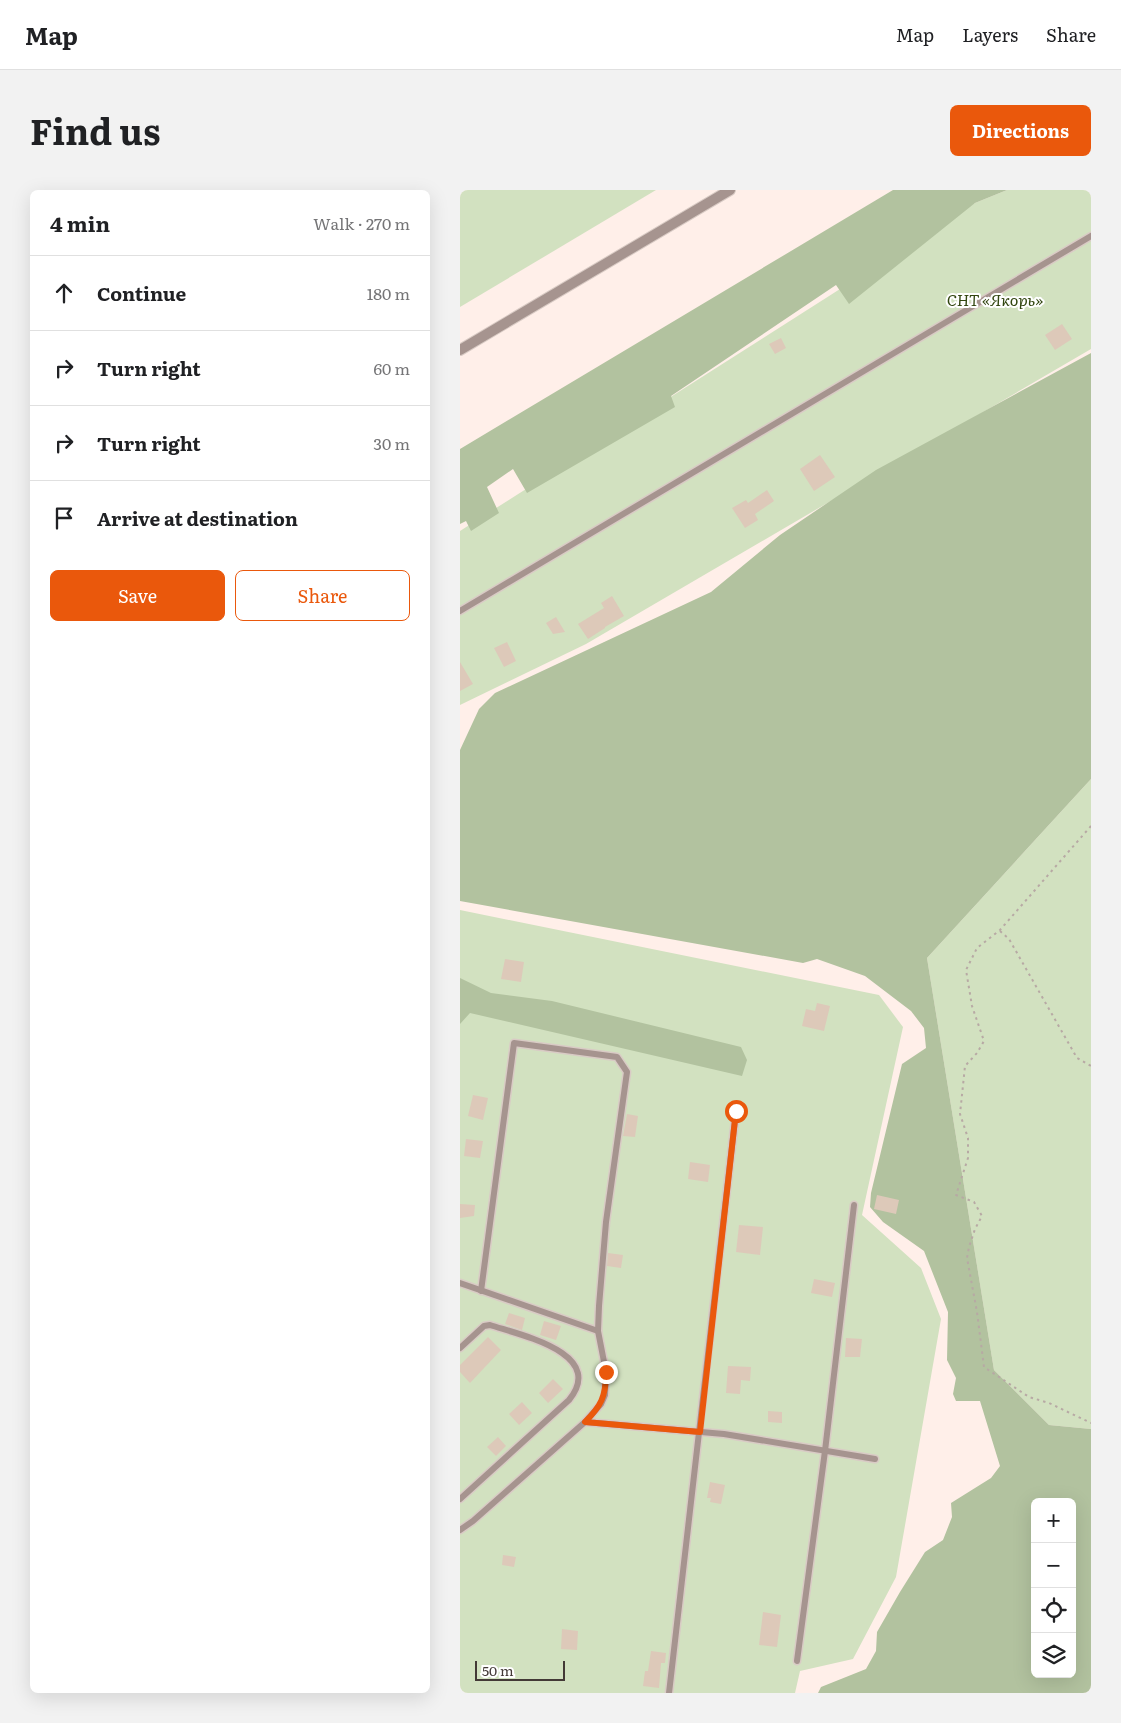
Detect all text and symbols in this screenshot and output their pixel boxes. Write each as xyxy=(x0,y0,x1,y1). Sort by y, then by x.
text: Map xyxy=(25,17,78,52)
text: Map xyxy=(896,21,934,48)
text: Layers xyxy=(962,21,1018,48)
text: Share xyxy=(1046,21,1096,48)
text: Find us xyxy=(30,104,160,156)
button: Directions xyxy=(950,105,1091,156)
text: 4 min xyxy=(50,207,110,238)
text: Walk · 270 m xyxy=(313,211,410,235)
icon: ahead xyxy=(50,279,78,307)
text: Continue xyxy=(97,279,186,307)
text: 180 m xyxy=(367,281,410,305)
park label: СНТ «Якорь» xyxy=(947,287,1043,311)
icon: right xyxy=(50,354,78,382)
text: Turn right xyxy=(97,354,201,382)
text: 60 m xyxy=(373,356,410,380)
icon: right xyxy=(50,429,78,457)
text: Turn right xyxy=(97,429,201,457)
text: 30 m xyxy=(373,431,410,455)
icon: arrive xyxy=(50,504,78,532)
text: Arrive at destination xyxy=(97,504,298,532)
button: Save xyxy=(50,570,225,621)
button: Share xyxy=(235,570,410,621)
route start xyxy=(725,1100,748,1123)
route end xyxy=(595,1361,618,1384)
map controls xyxy=(1031,1498,1076,1678)
button: + xyxy=(1031,1498,1076,1543)
button: − xyxy=(1031,1543,1076,1588)
button: locate xyxy=(1031,1588,1076,1633)
button: layers xyxy=(1031,1633,1076,1678)
scale bar xyxy=(475,1658,565,1681)
text: 50 m xyxy=(482,1660,514,1680)

